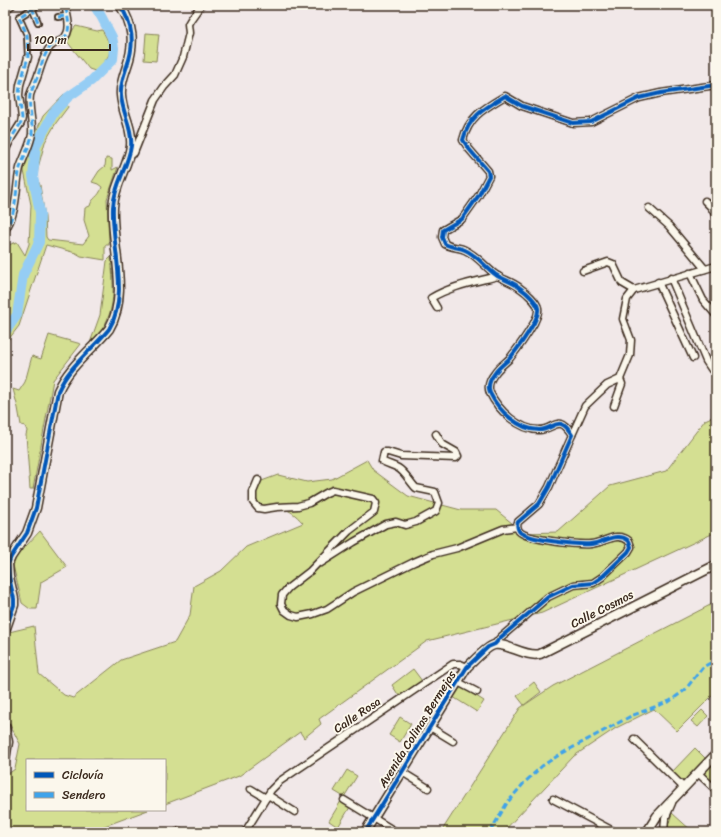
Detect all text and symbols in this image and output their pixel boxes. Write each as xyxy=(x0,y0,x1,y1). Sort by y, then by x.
scale bar xyxy=(28,26,110,52)
text: 100 m xyxy=(34,29,67,51)
street label: Calle Cosmos xyxy=(566,583,638,634)
street label: Avenida Colinas Bermejas xyxy=(371,666,462,793)
street label: Calle Rosa xyxy=(329,691,385,739)
legend xyxy=(26,759,166,811)
text: Ciclovía xyxy=(62,764,103,786)
text: Sendero xyxy=(62,784,106,806)

